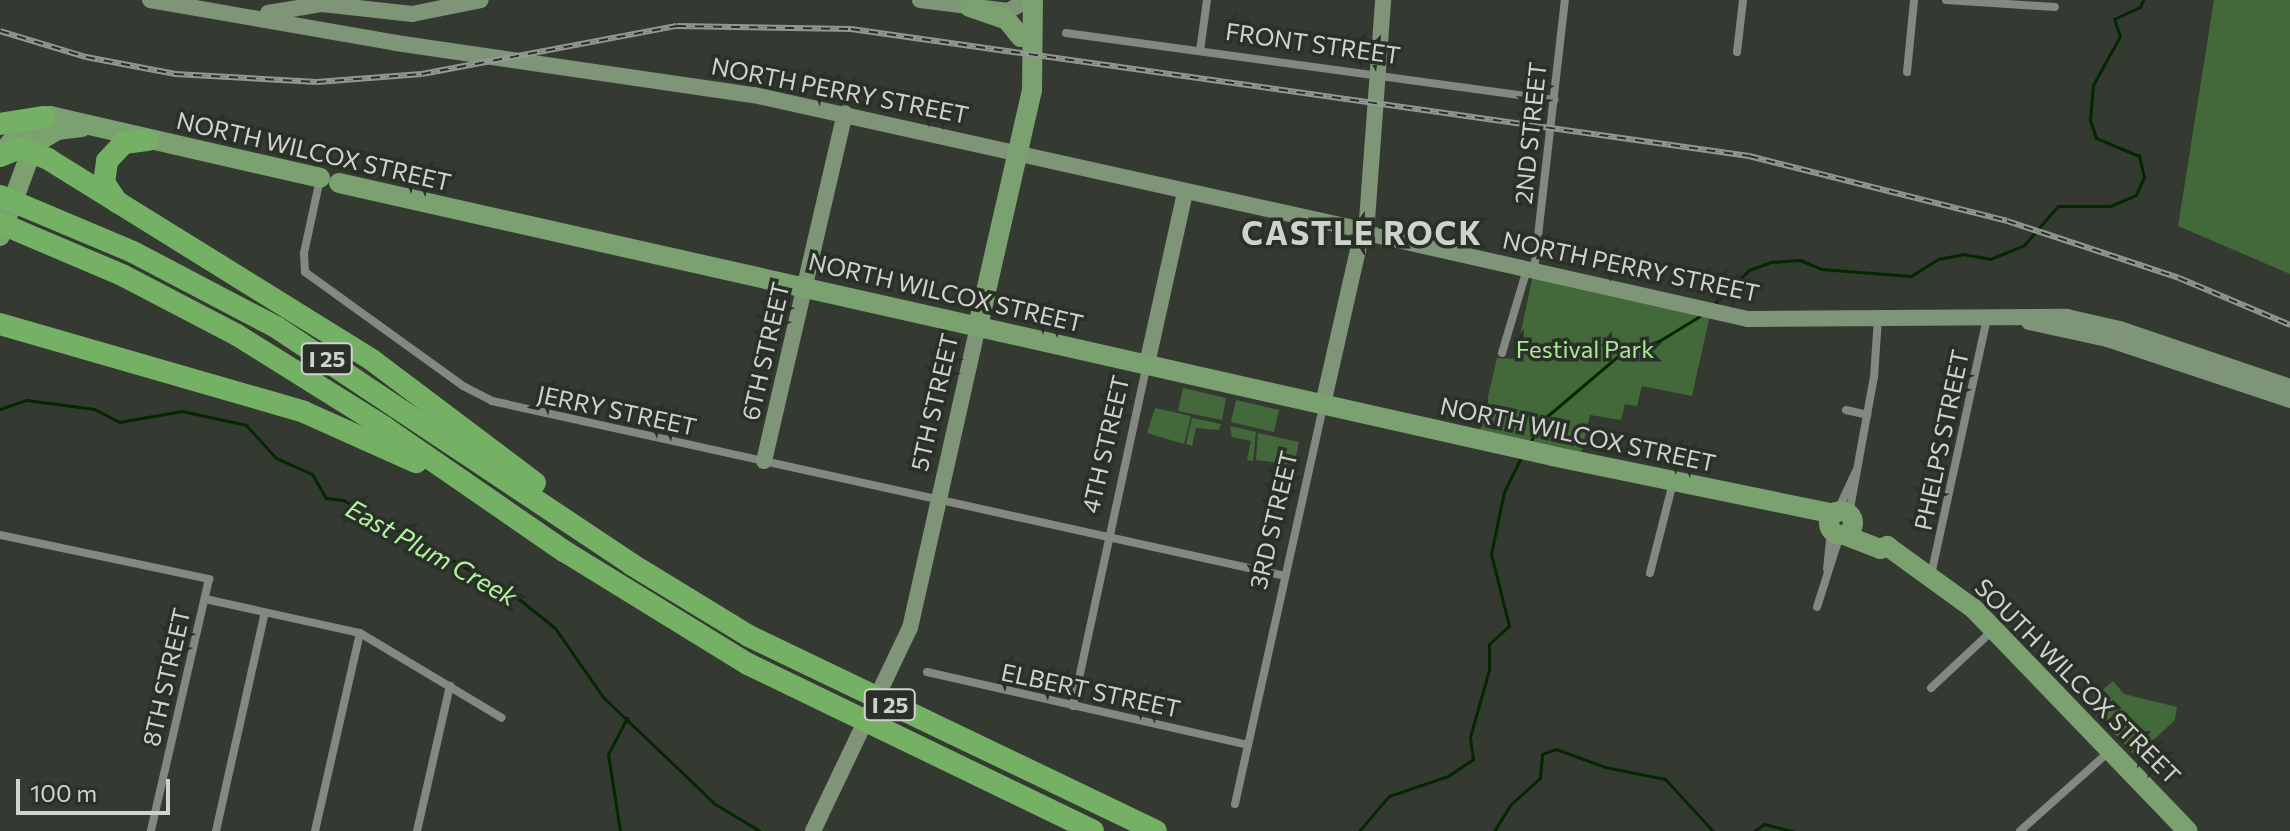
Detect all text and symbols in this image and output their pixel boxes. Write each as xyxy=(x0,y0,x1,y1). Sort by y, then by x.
street label: FRONT STREET xyxy=(1224,16,1402,70)
street label: NORTH PERRY STREET xyxy=(709,51,971,129)
street label: 2ND STREET xyxy=(1508,60,1552,206)
street label: NORTH WILCOX STREET xyxy=(174,105,454,197)
district label: CASTLE ROCK xyxy=(1241,213,1483,251)
street label: NORTH PERRY STREET xyxy=(1500,225,1762,307)
street label: NORTH WILCOX STREET xyxy=(806,246,1086,338)
street label: 6TH STREET xyxy=(735,279,795,423)
street label: 5TH STREET xyxy=(904,330,964,474)
park label: Festival Park xyxy=(1516,335,1654,363)
road number: I 25 xyxy=(299,341,355,377)
street label: PHELPS STREET xyxy=(1908,347,1974,533)
street label: 4TH STREET xyxy=(1075,372,1135,516)
street label: JERRY STREET xyxy=(535,379,699,441)
street label: NORTH WILCOX STREET xyxy=(1438,391,1718,477)
street label: 3RD STREET xyxy=(1243,448,1303,592)
water label: East Plum Creek xyxy=(341,492,523,612)
street label: SOUTH WILCOX STREET xyxy=(1969,572,2187,790)
street label: 8TH STREET xyxy=(136,605,196,749)
street label: ELBERT STREET xyxy=(999,657,1183,723)
road number: I 25 xyxy=(862,687,918,723)
scale bar xyxy=(20,763,174,813)
text: 100 m xyxy=(30,778,97,807)

